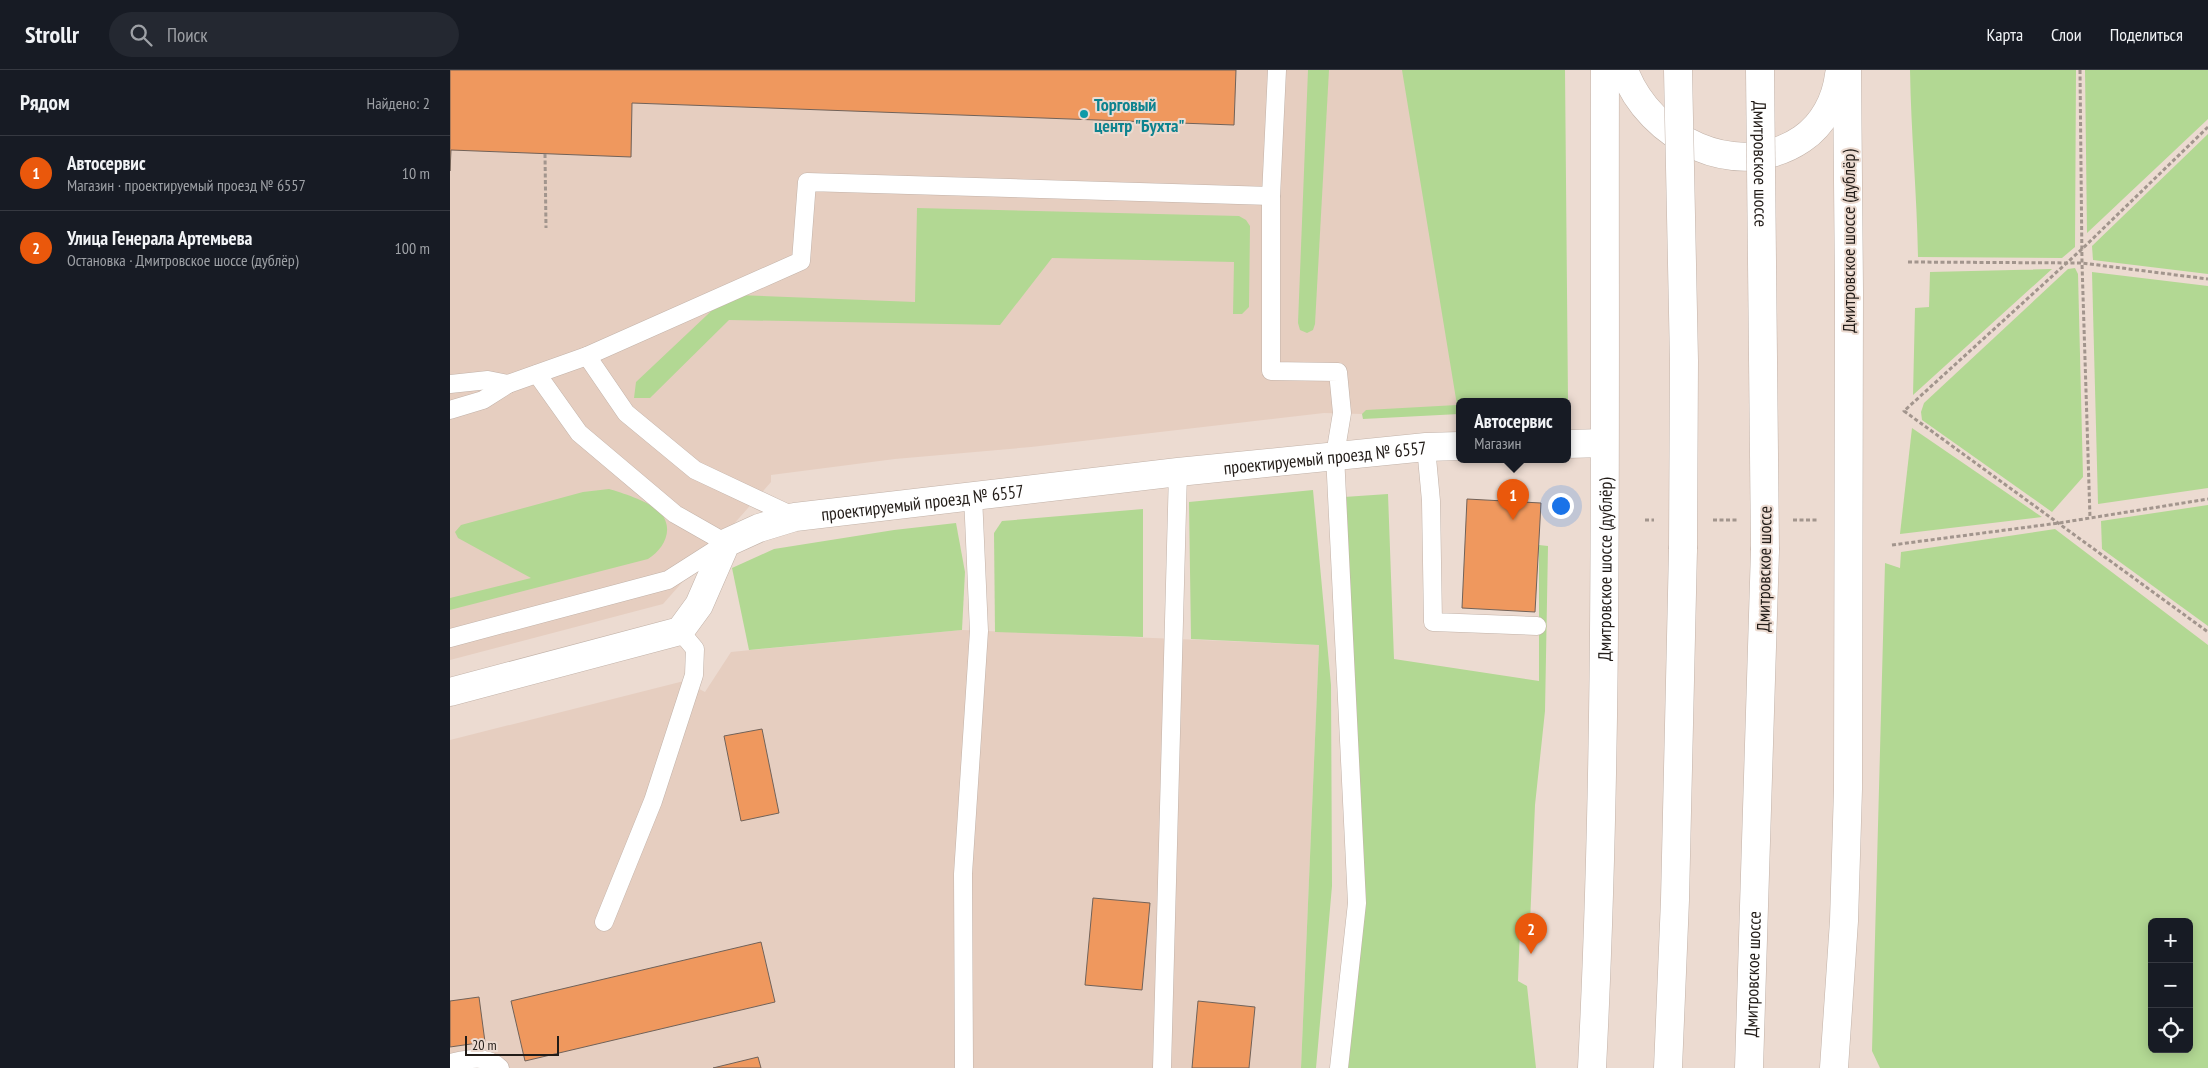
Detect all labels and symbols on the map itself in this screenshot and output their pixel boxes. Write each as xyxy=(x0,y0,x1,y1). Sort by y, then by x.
place label: Торговый центр "Бухта" xyxy=(1094,93,1185,137)
street label: Дмитровское шоссе xyxy=(1749,101,1773,227)
marker: Торговый центр "Бухта" xyxy=(1078,108,1090,120)
street label: Дмитровское шоссе (дублёр) xyxy=(1837,149,1860,333)
street label: проектируемый проезд № 6557 xyxy=(1222,436,1428,479)
street label: Дмитровское шоссе (дублёр) xyxy=(1592,477,1616,661)
street label: проектируемый проезд № 6557 xyxy=(820,479,1025,525)
pin: 1 xyxy=(1497,479,1529,520)
your location xyxy=(1548,493,1574,519)
street label: Дмитровское шоссе xyxy=(1751,506,1777,632)
street label: Дмитровское шоссе xyxy=(1738,911,1765,1037)
pin: 2 xyxy=(1515,913,1547,954)
scale bar xyxy=(465,1033,559,1056)

